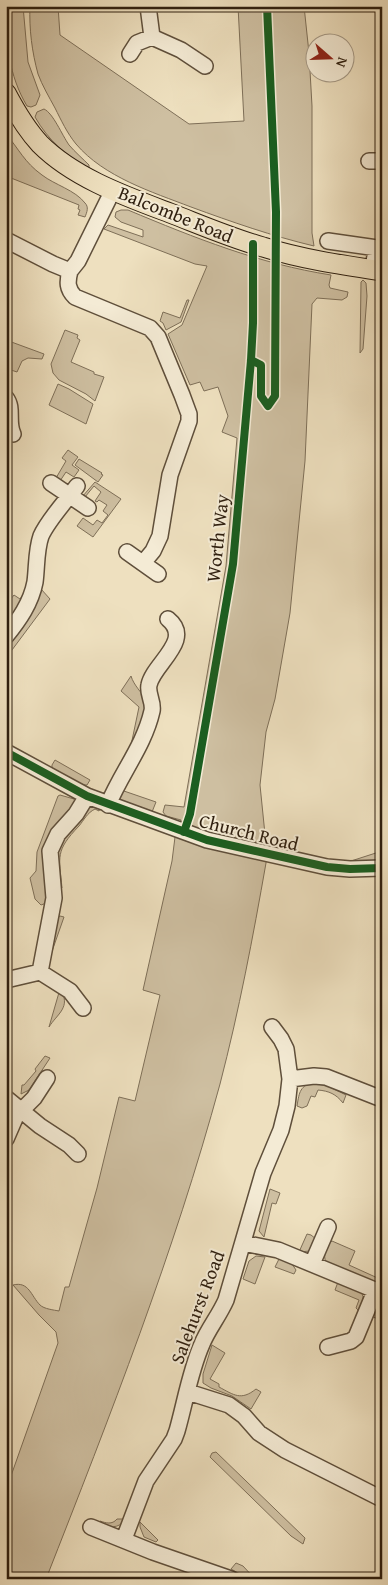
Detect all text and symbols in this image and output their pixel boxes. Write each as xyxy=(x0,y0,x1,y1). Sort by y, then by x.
north arrow xyxy=(306,32,356,82)
text: N xyxy=(331,55,353,71)
street label: Balcombe Road xyxy=(114,178,238,250)
street label: Worth Way xyxy=(198,492,236,583)
street label: Church Road xyxy=(196,806,302,858)
street label: Salehurst Road xyxy=(163,1245,232,1368)

